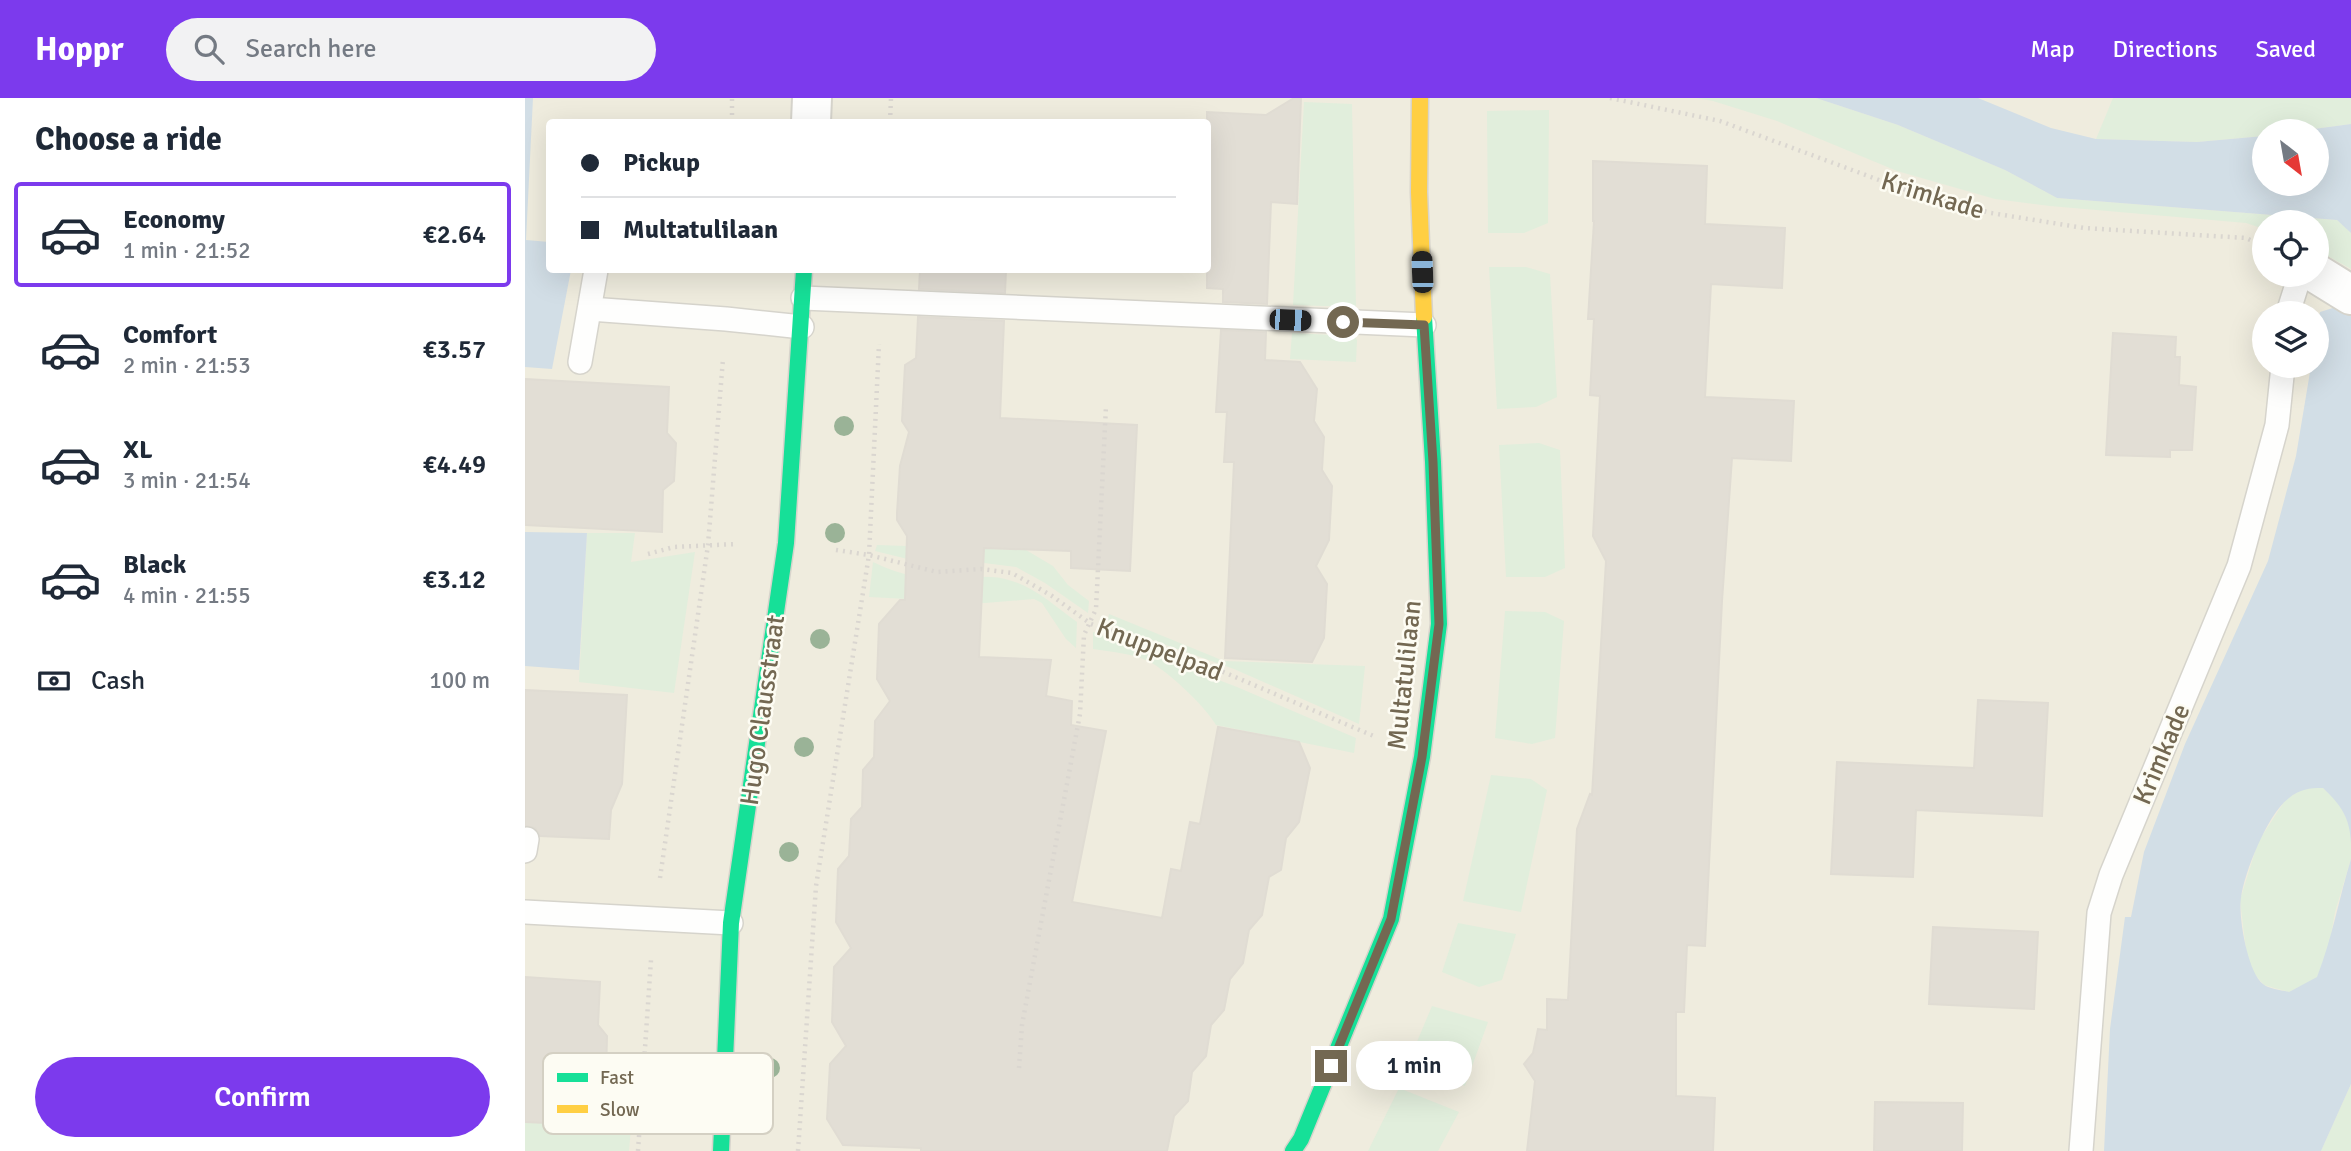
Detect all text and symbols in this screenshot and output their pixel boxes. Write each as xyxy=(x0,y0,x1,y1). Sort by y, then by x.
search box xyxy=(166,18,656,81)
text: Hoppr xyxy=(35,29,124,70)
icon: search xyxy=(190,30,228,68)
text: Search here xyxy=(246,33,377,65)
text: Map xyxy=(2030,34,2075,64)
text: Directions xyxy=(2113,34,2218,64)
text: Saved xyxy=(2256,34,2316,64)
north arrow xyxy=(2252,119,2329,196)
map controls xyxy=(2252,119,2329,378)
text: Choose a ride xyxy=(35,120,222,159)
text: Pickup xyxy=(623,147,700,179)
street label: Krimkade xyxy=(1877,165,1988,227)
icon: car xyxy=(39,203,102,266)
text: Economy xyxy=(123,204,225,236)
button: locate xyxy=(2252,210,2329,287)
text: Multatulilaan xyxy=(623,214,778,246)
text: €2.64 xyxy=(423,219,486,251)
text: 1 min · 21:52 xyxy=(123,236,251,265)
car xyxy=(1411,251,1434,293)
button: layers xyxy=(2252,301,2329,378)
route start xyxy=(1327,306,1359,338)
car xyxy=(1269,309,1312,331)
icon: car xyxy=(39,318,102,381)
text: Comfort xyxy=(123,319,217,351)
text: €3.57 xyxy=(423,334,486,366)
text: 2 min · 21:53 xyxy=(123,351,251,380)
icon: car xyxy=(39,433,102,496)
text: XL xyxy=(123,434,153,466)
text: €4.49 xyxy=(423,449,486,481)
text: 3 min · 21:54 xyxy=(123,466,251,495)
icon: car xyxy=(39,548,102,611)
text: Black xyxy=(123,549,186,581)
text: €3.12 xyxy=(423,564,486,596)
text: 4 min · 21:55 xyxy=(123,581,251,610)
street label: Multatulilaan xyxy=(1381,599,1429,752)
street label: Knuppelpad xyxy=(1092,611,1227,689)
street label: Hugo Clausstraat xyxy=(734,613,792,807)
icon: cash xyxy=(35,662,73,700)
text: Cash xyxy=(91,665,145,697)
text: 100 m xyxy=(429,666,490,695)
street label: Krimkade xyxy=(2126,699,2197,810)
callout: 1 min xyxy=(1355,1042,1471,1090)
route end xyxy=(1315,1050,1347,1082)
text: 1 min xyxy=(1386,1051,1442,1080)
legend xyxy=(543,1053,773,1134)
button: Confirm xyxy=(35,1057,490,1137)
text: Fast xyxy=(600,1066,634,1090)
text: Slow xyxy=(600,1098,640,1122)

